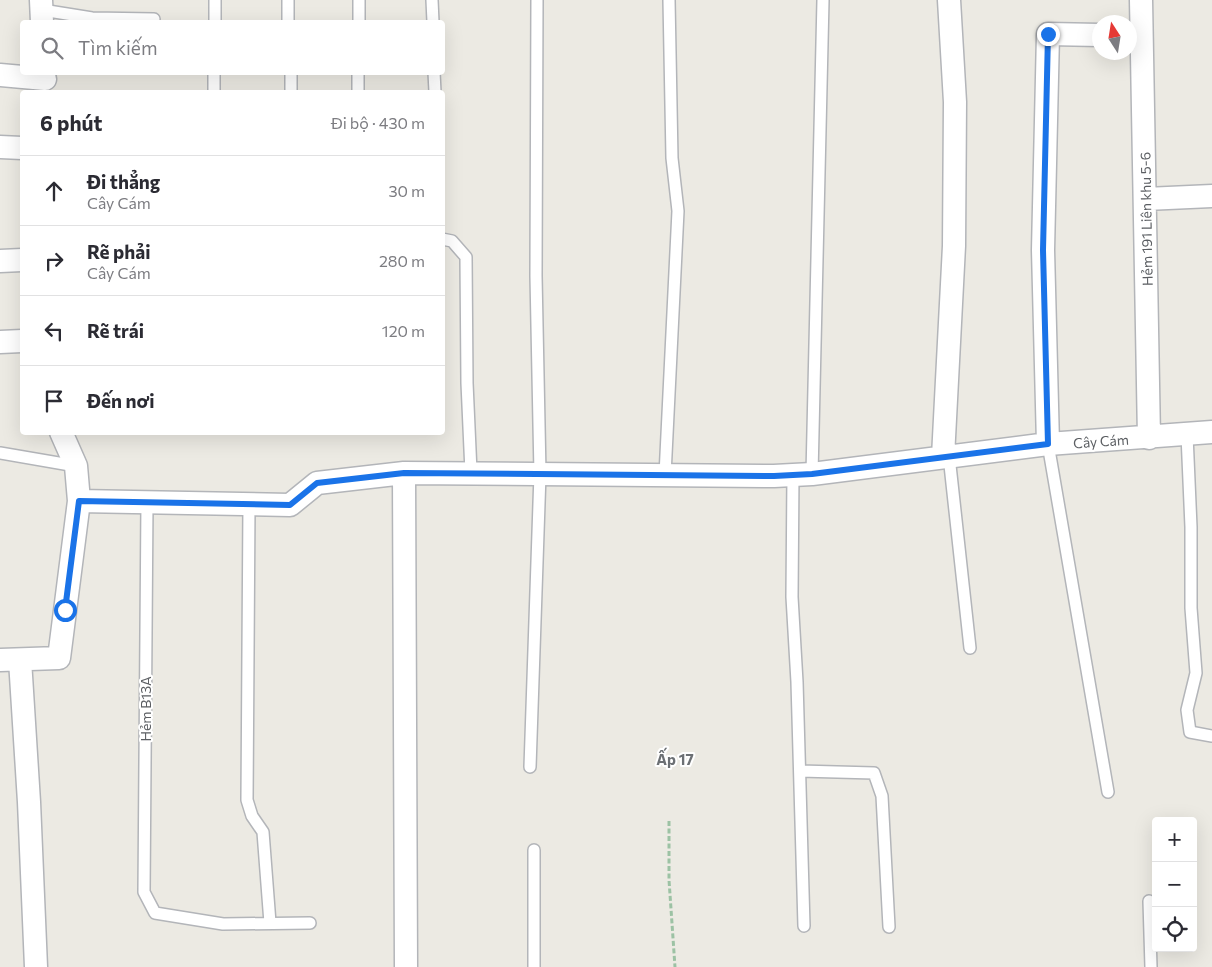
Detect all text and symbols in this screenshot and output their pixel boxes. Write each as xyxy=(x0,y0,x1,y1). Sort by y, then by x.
north arrow xyxy=(1092,15,1137,60)
search box xyxy=(20,20,445,75)
route end xyxy=(1037,23,1060,46)
icon: search xyxy=(38,34,66,62)
text: Tìm kiếm xyxy=(78,36,157,59)
text: 6 phút xyxy=(40,110,102,135)
text: Đi bộ · 430 m xyxy=(331,113,425,132)
street label: Hẻm 191 Liên khu 5-6 xyxy=(1136,152,1156,286)
text: Đi thẳng xyxy=(87,170,160,193)
icon: ahead xyxy=(40,177,68,205)
text: 30 m xyxy=(388,181,425,200)
text: Cây Cám xyxy=(87,193,151,212)
text: Rẽ phải xyxy=(87,240,151,263)
icon: right xyxy=(40,247,68,275)
text: 280 m xyxy=(379,251,425,270)
text: Cây Cám xyxy=(87,263,151,282)
icon: left xyxy=(40,317,68,345)
text: Rẽ trái xyxy=(87,319,144,342)
text: 120 m xyxy=(382,321,425,340)
icon: arrive xyxy=(40,387,68,415)
text: Đến nơi xyxy=(87,389,155,412)
street label: Cây Cám xyxy=(1073,431,1129,451)
route start xyxy=(54,599,77,622)
street label: Hẻm B13A xyxy=(137,676,154,742)
district label: Ấp 17 xyxy=(656,747,694,768)
map controls xyxy=(1152,817,1197,952)
button: + xyxy=(1152,817,1197,862)
button: − xyxy=(1152,862,1197,907)
button: locate xyxy=(1152,907,1197,952)

